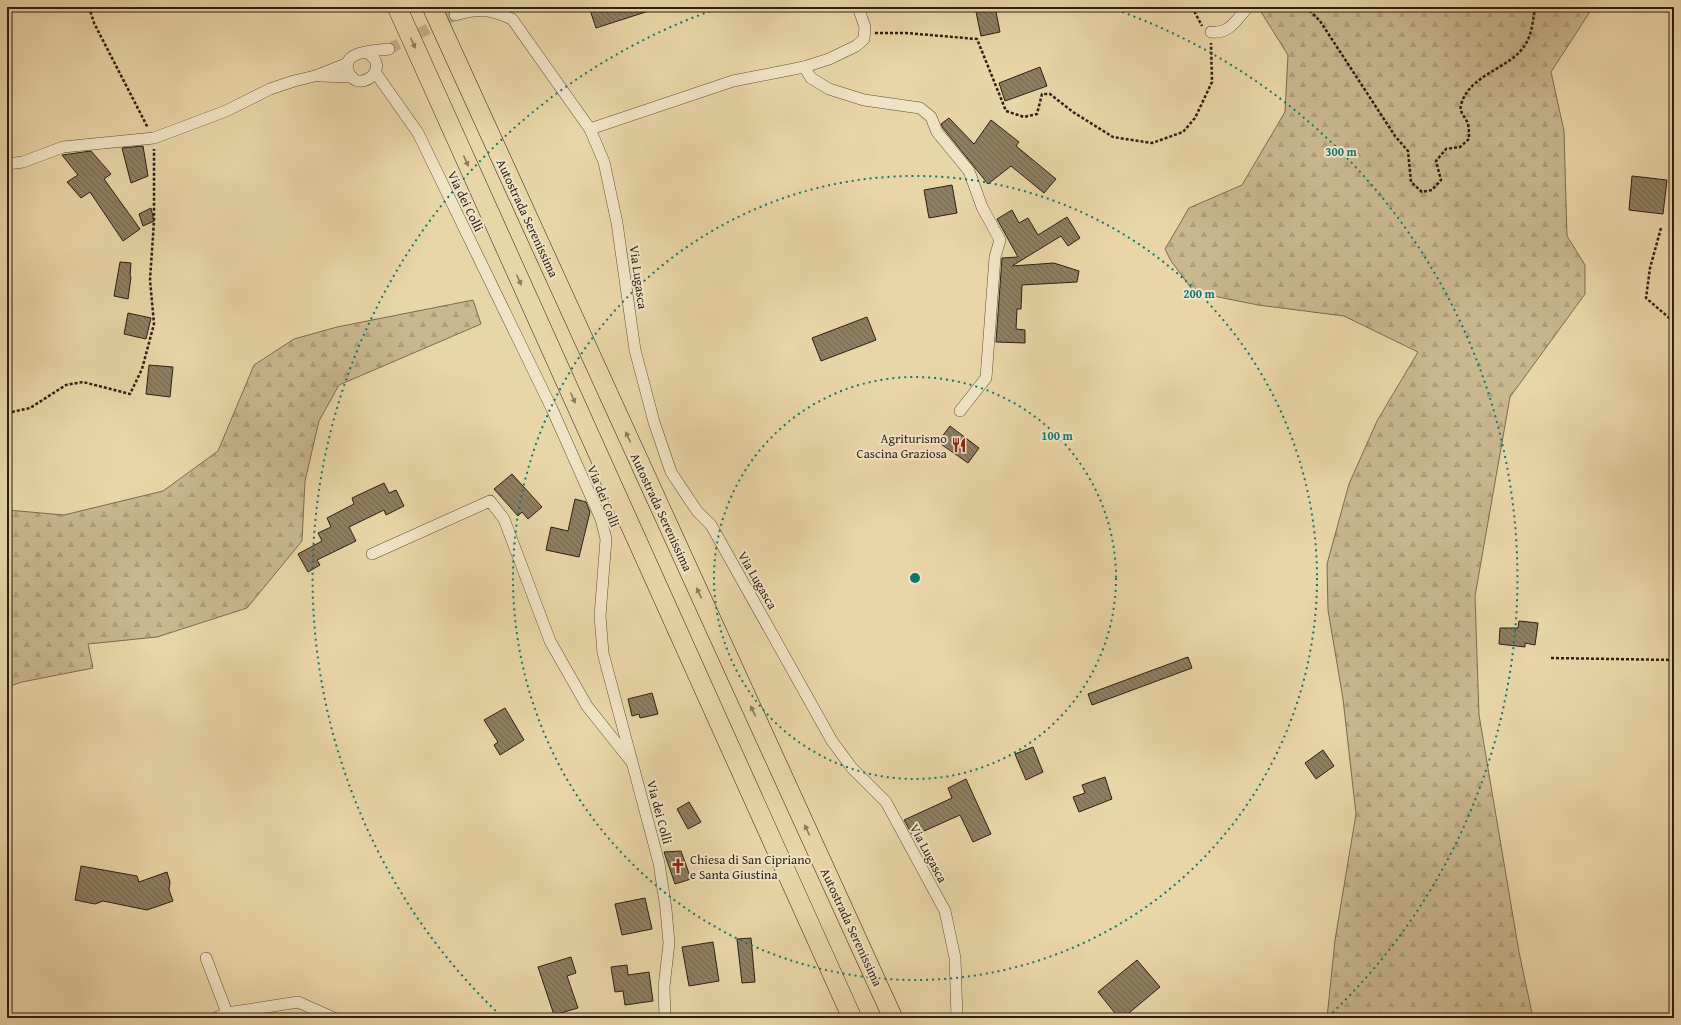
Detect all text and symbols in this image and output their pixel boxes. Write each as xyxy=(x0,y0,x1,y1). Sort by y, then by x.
one-way arrow xyxy=(410,37,416,49)
text: 300 m xyxy=(1325,143,1358,160)
one-way arrow xyxy=(463,155,469,167)
street label: Autostrada Serenissima xyxy=(492,156,564,281)
street label: Via dei Colli xyxy=(443,168,489,235)
street label: Via Lugasca xyxy=(625,244,652,311)
one-way arrow xyxy=(516,274,522,285)
text: 200 m xyxy=(1183,285,1216,302)
one-way arrow xyxy=(570,392,576,404)
text: 100 m xyxy=(1041,427,1074,444)
place label: Agriturismo Cascina Graziosa xyxy=(857,429,948,463)
one-way arrow xyxy=(625,431,631,442)
restaurant icon: Agriturismo Cascina Graziosa xyxy=(950,436,968,454)
street label: Autostrada Serenissima xyxy=(626,450,698,575)
street label: Via dei Colli xyxy=(582,462,625,530)
street label: Via Lugasca xyxy=(733,548,782,614)
centre of rings xyxy=(908,571,922,585)
one-way arrow xyxy=(696,588,702,599)
one-way arrow xyxy=(750,706,756,717)
street label: Via dei Colli xyxy=(642,778,677,846)
street label: Via Lugasca xyxy=(905,820,952,887)
one-way arrow xyxy=(804,824,810,835)
place label: Chiesa di San Cipriano e Santa Giustina xyxy=(690,850,812,884)
church icon: Chiesa di San Cipriano e Santa Giustina xyxy=(669,857,687,875)
street label: Autostrada Serenissima xyxy=(816,865,888,990)

